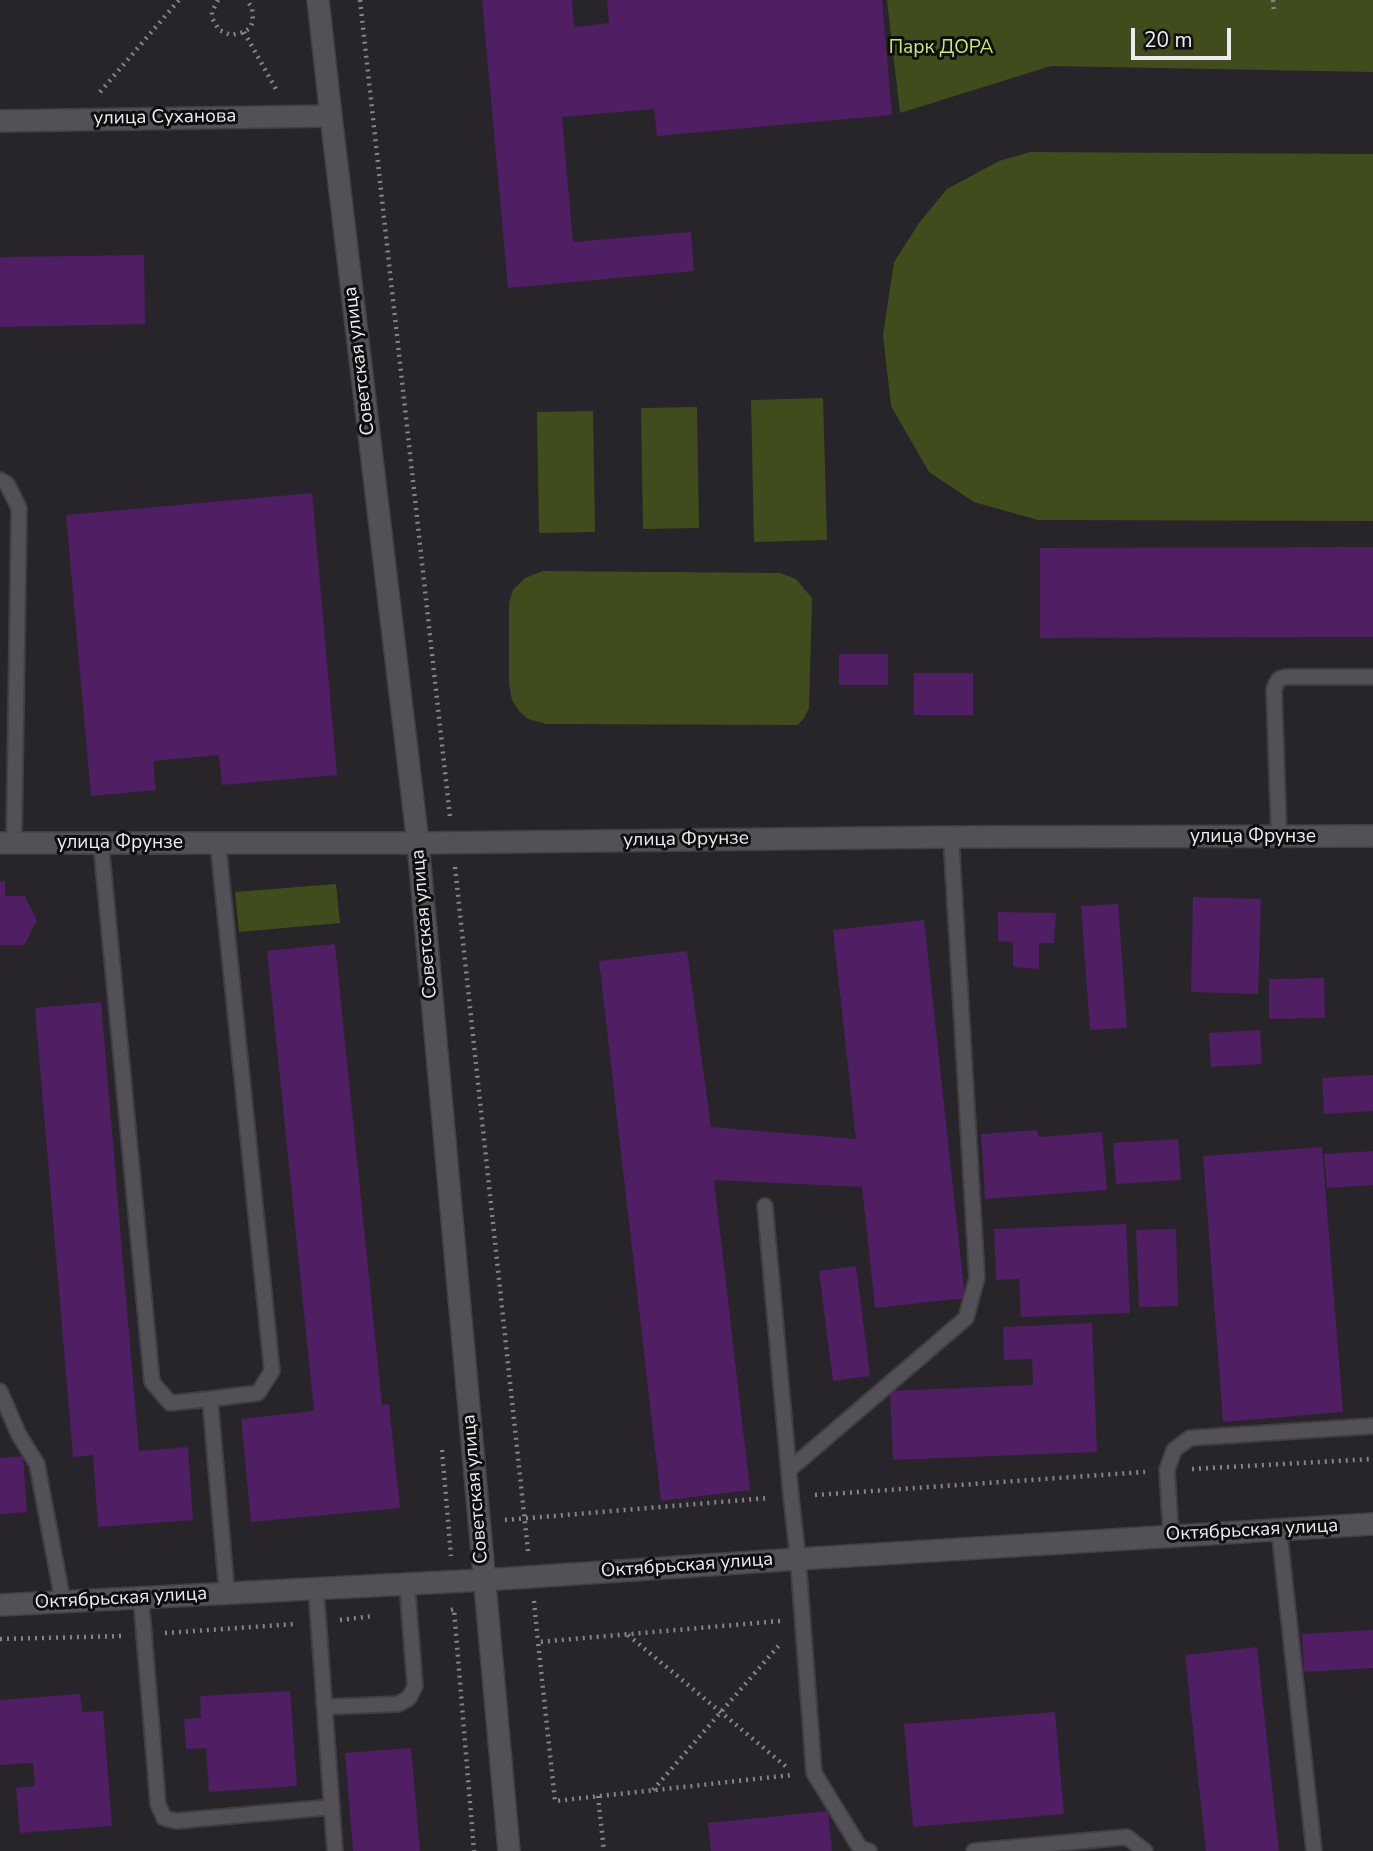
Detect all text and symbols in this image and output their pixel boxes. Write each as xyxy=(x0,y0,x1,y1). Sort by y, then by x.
scale bar xyxy=(1135,14,1235,58)
text: 20 m xyxy=(1144,26,1193,54)
park label: Парк ДОРА xyxy=(889,37,993,59)
street label: улица Суханова xyxy=(93,105,237,131)
street label: Советская улица xyxy=(340,285,380,437)
street label: улица Фрунзе xyxy=(1190,826,1316,848)
street label: улица Фрунзе xyxy=(623,828,749,852)
street label: улица Фрунзе xyxy=(57,832,183,854)
street label: Советская улица xyxy=(407,848,443,1000)
street label: Советская улица xyxy=(458,1413,494,1565)
street label: Октябрьская улица xyxy=(1165,1515,1339,1547)
street label: Октябрьская улица xyxy=(600,1549,774,1583)
street label: Октябрьская улица xyxy=(34,1583,208,1615)

